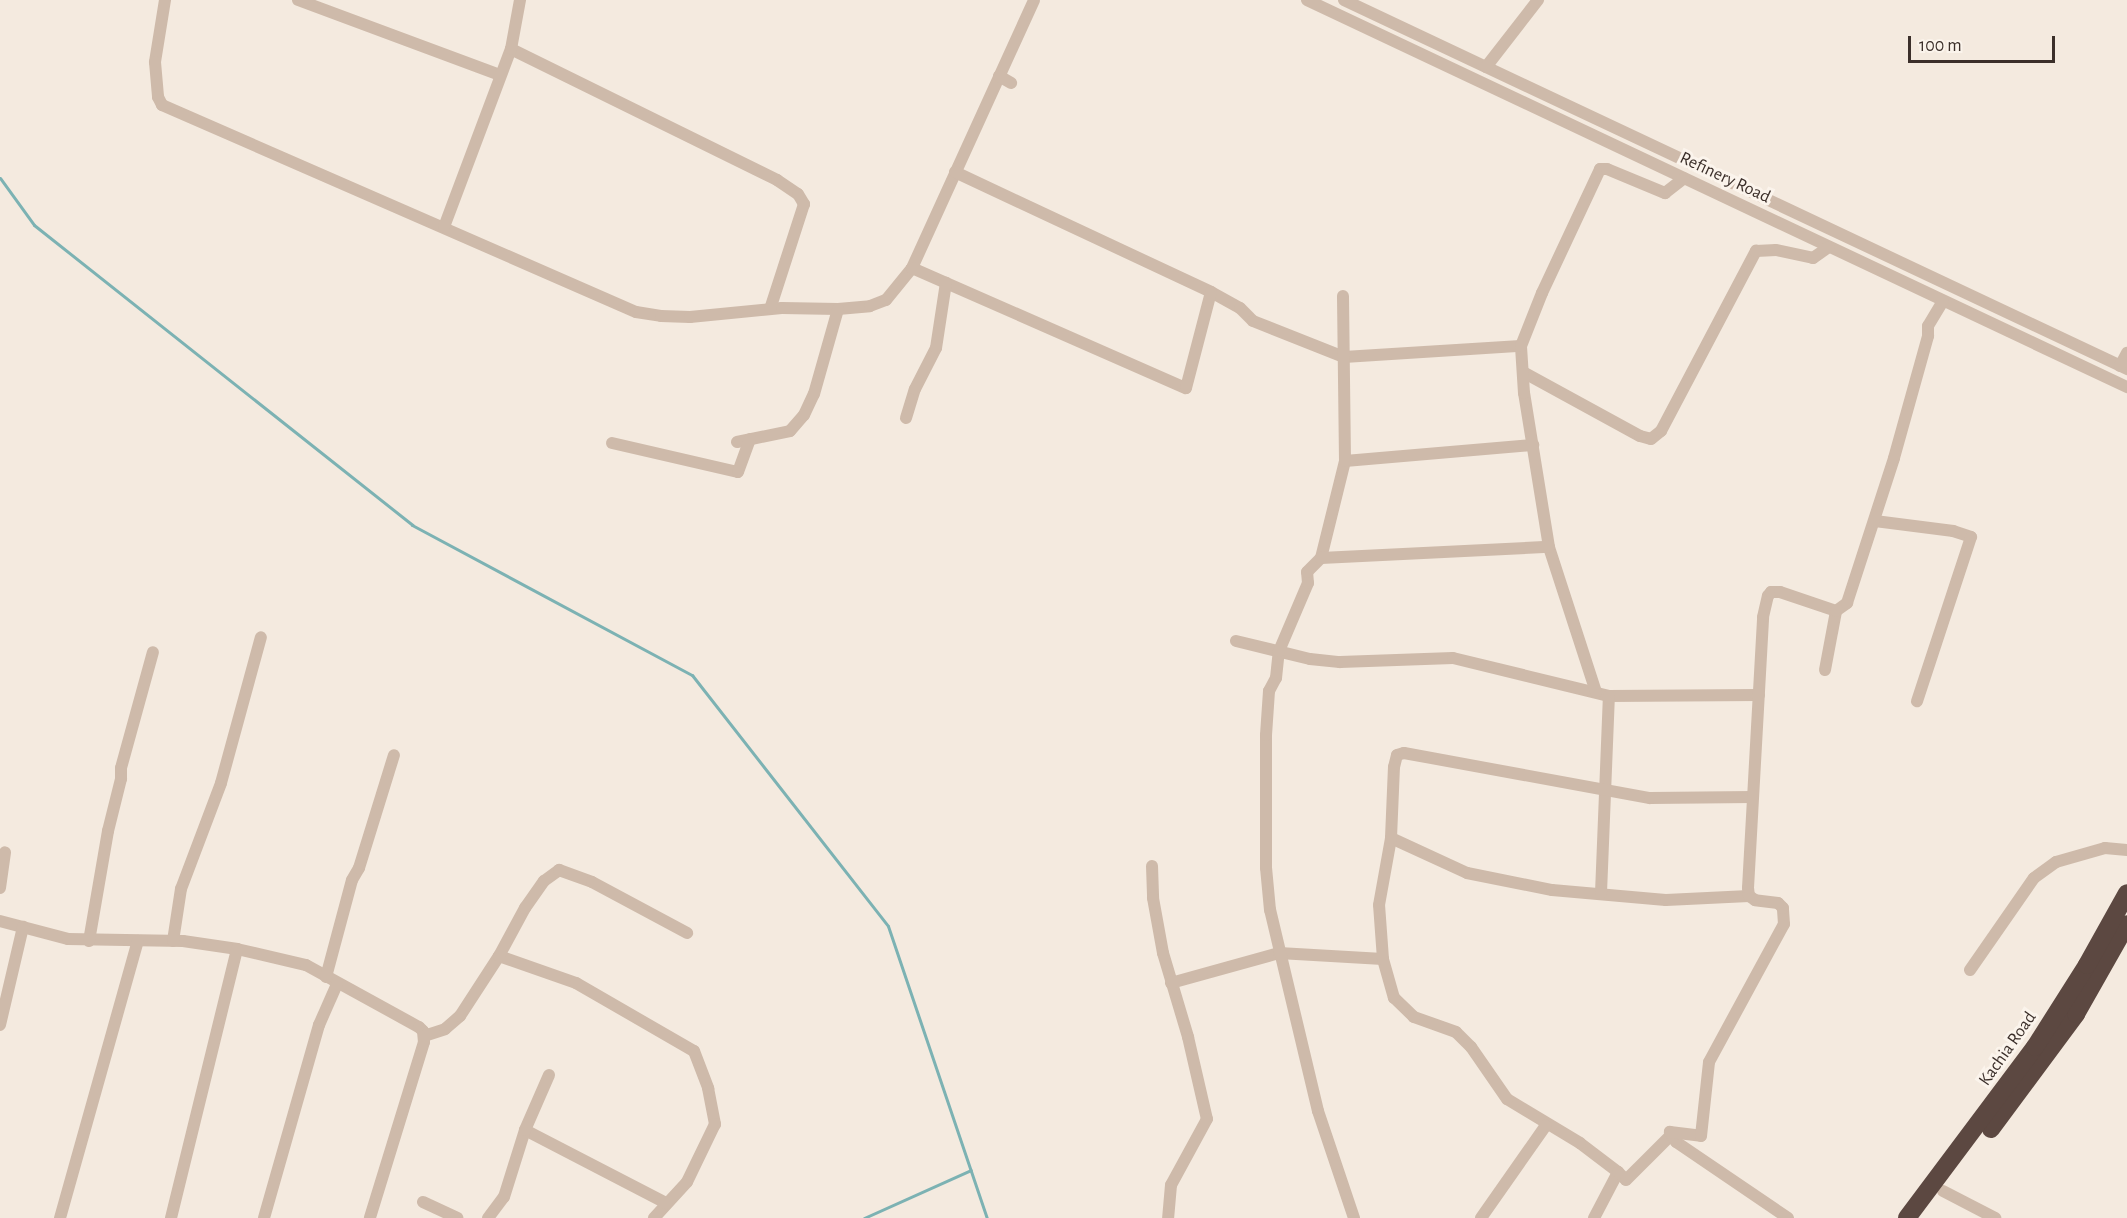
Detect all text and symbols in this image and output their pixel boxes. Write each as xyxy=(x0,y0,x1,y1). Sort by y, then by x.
scale bar xyxy=(1911,24,2058,62)
text: 100 m xyxy=(1919,37,1962,55)
street label: Refinery Road xyxy=(1676,148,1774,208)
street label: Kachia Road xyxy=(1975,1008,2041,1090)

